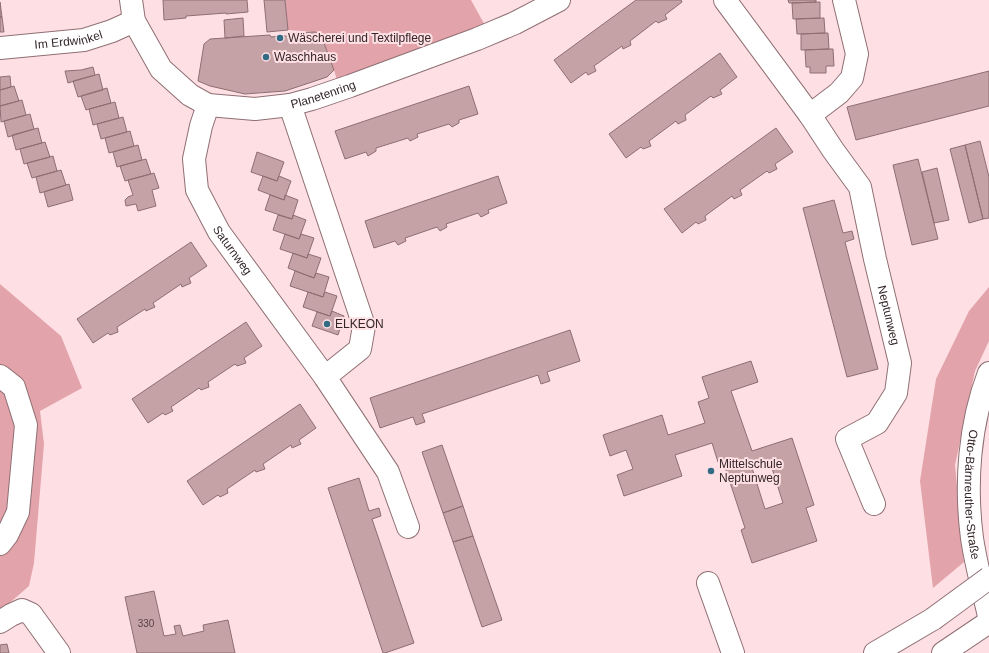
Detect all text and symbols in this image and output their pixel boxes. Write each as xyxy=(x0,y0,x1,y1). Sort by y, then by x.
street label: Im Erdwinkel xyxy=(34,28,104,52)
place label: Wäscherei und Textilpflege xyxy=(288,31,432,45)
marker: Wäscherei und Textilpflege xyxy=(275,33,285,43)
place label: Waschhaus xyxy=(274,50,336,64)
marker: Waschhaus xyxy=(261,52,271,62)
street label: Planetenring xyxy=(289,78,358,111)
street label: Saturnweg xyxy=(210,223,255,278)
street label: Neptunweg xyxy=(875,284,902,346)
place label: ELKEON xyxy=(335,317,384,331)
marker: ELKEON xyxy=(322,319,332,329)
street label: Otto-Bärnreuther-Straße xyxy=(962,429,983,561)
place label: Mittelschule Neptunweg xyxy=(719,457,783,485)
marker: Mittelschule Neptunweg xyxy=(706,466,716,476)
house number: 330 xyxy=(138,618,155,629)

